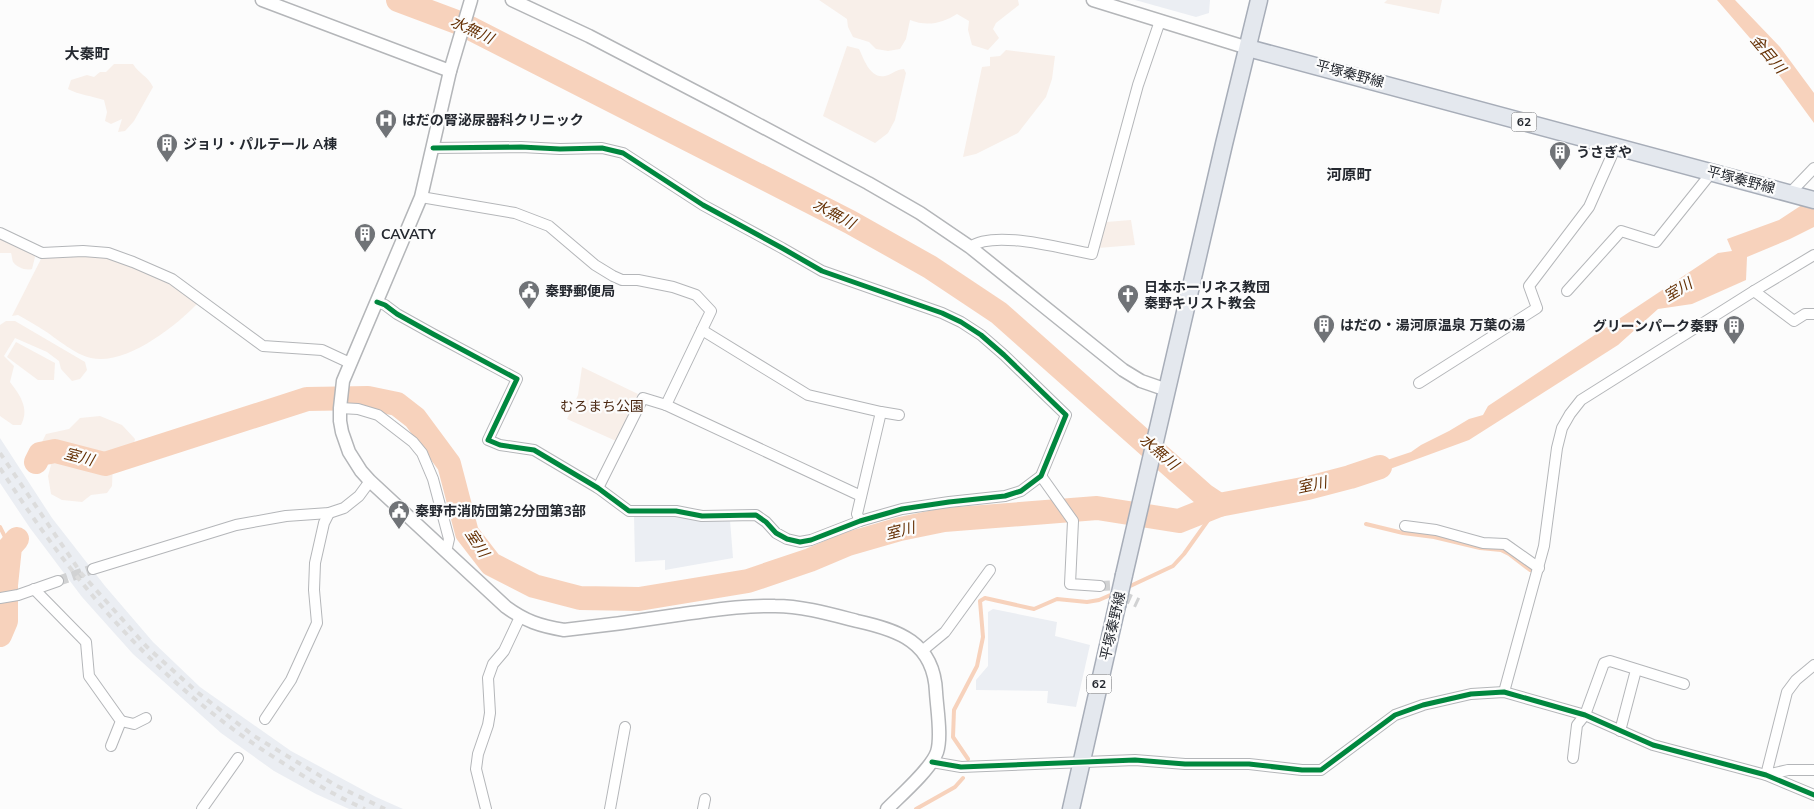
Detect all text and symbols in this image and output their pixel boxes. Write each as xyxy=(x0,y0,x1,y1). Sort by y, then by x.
water label: 水無川 xyxy=(447,11,498,49)
water label: 金目川 xyxy=(1746,30,1791,79)
district label: 大秦町 xyxy=(64,44,110,64)
street label: 平塚秦野線 xyxy=(1314,56,1386,92)
hospital icon: はだの腎泌尿器科クリニック xyxy=(374,108,398,139)
place label: はだの腎泌尿器科クリニック xyxy=(402,111,584,130)
road number: 62 xyxy=(1512,112,1536,132)
building icon: ジョリ・パルテール A棟 xyxy=(155,132,179,163)
place label: ジョリ・パルテール A棟 xyxy=(183,135,337,154)
building icon: うさぎや xyxy=(1548,140,1572,171)
place label: うさぎや xyxy=(1576,143,1632,162)
street label: 平塚秦野線 xyxy=(1705,162,1777,198)
district label: 河原町 xyxy=(1326,165,1372,185)
water label: 水無川 xyxy=(809,195,860,234)
building icon: CAVATY xyxy=(353,222,377,253)
place label: CAVATY xyxy=(381,225,436,244)
water label: 室川 xyxy=(1660,273,1698,306)
place label: 日本ホーリネス教団 秦野キリスト教会 xyxy=(1144,278,1270,313)
public building icon: 秦野郵便局 xyxy=(517,279,541,310)
place label: 秦野郵便局 xyxy=(545,282,615,301)
church icon: 日本ホーリネス教団 秦野キリスト教会 xyxy=(1116,283,1140,314)
building icon: はだの・湯河原温泉 万葉の湯 xyxy=(1312,313,1336,344)
building icon: グリーンパーク秦野 xyxy=(1722,314,1746,345)
place label: はだの・湯河原温泉 万葉の湯 xyxy=(1340,316,1526,335)
place label: グリーンパーク秦野 xyxy=(1593,317,1718,336)
park label: むろまち公園 xyxy=(560,397,644,416)
water label: 水無川 xyxy=(1135,430,1184,476)
water label: 室川 xyxy=(62,443,98,471)
water label: 室川 xyxy=(1295,472,1331,498)
public building icon: 秦野市消防団第2分団第3部 xyxy=(387,499,411,530)
place label: 秦野市消防団第2分団第3部 xyxy=(415,502,586,521)
water label: 室川 xyxy=(883,517,919,544)
water label: 室川 xyxy=(460,525,495,563)
street label: 平塚秦野線 xyxy=(1096,590,1130,662)
road number: 62 xyxy=(1086,674,1112,694)

